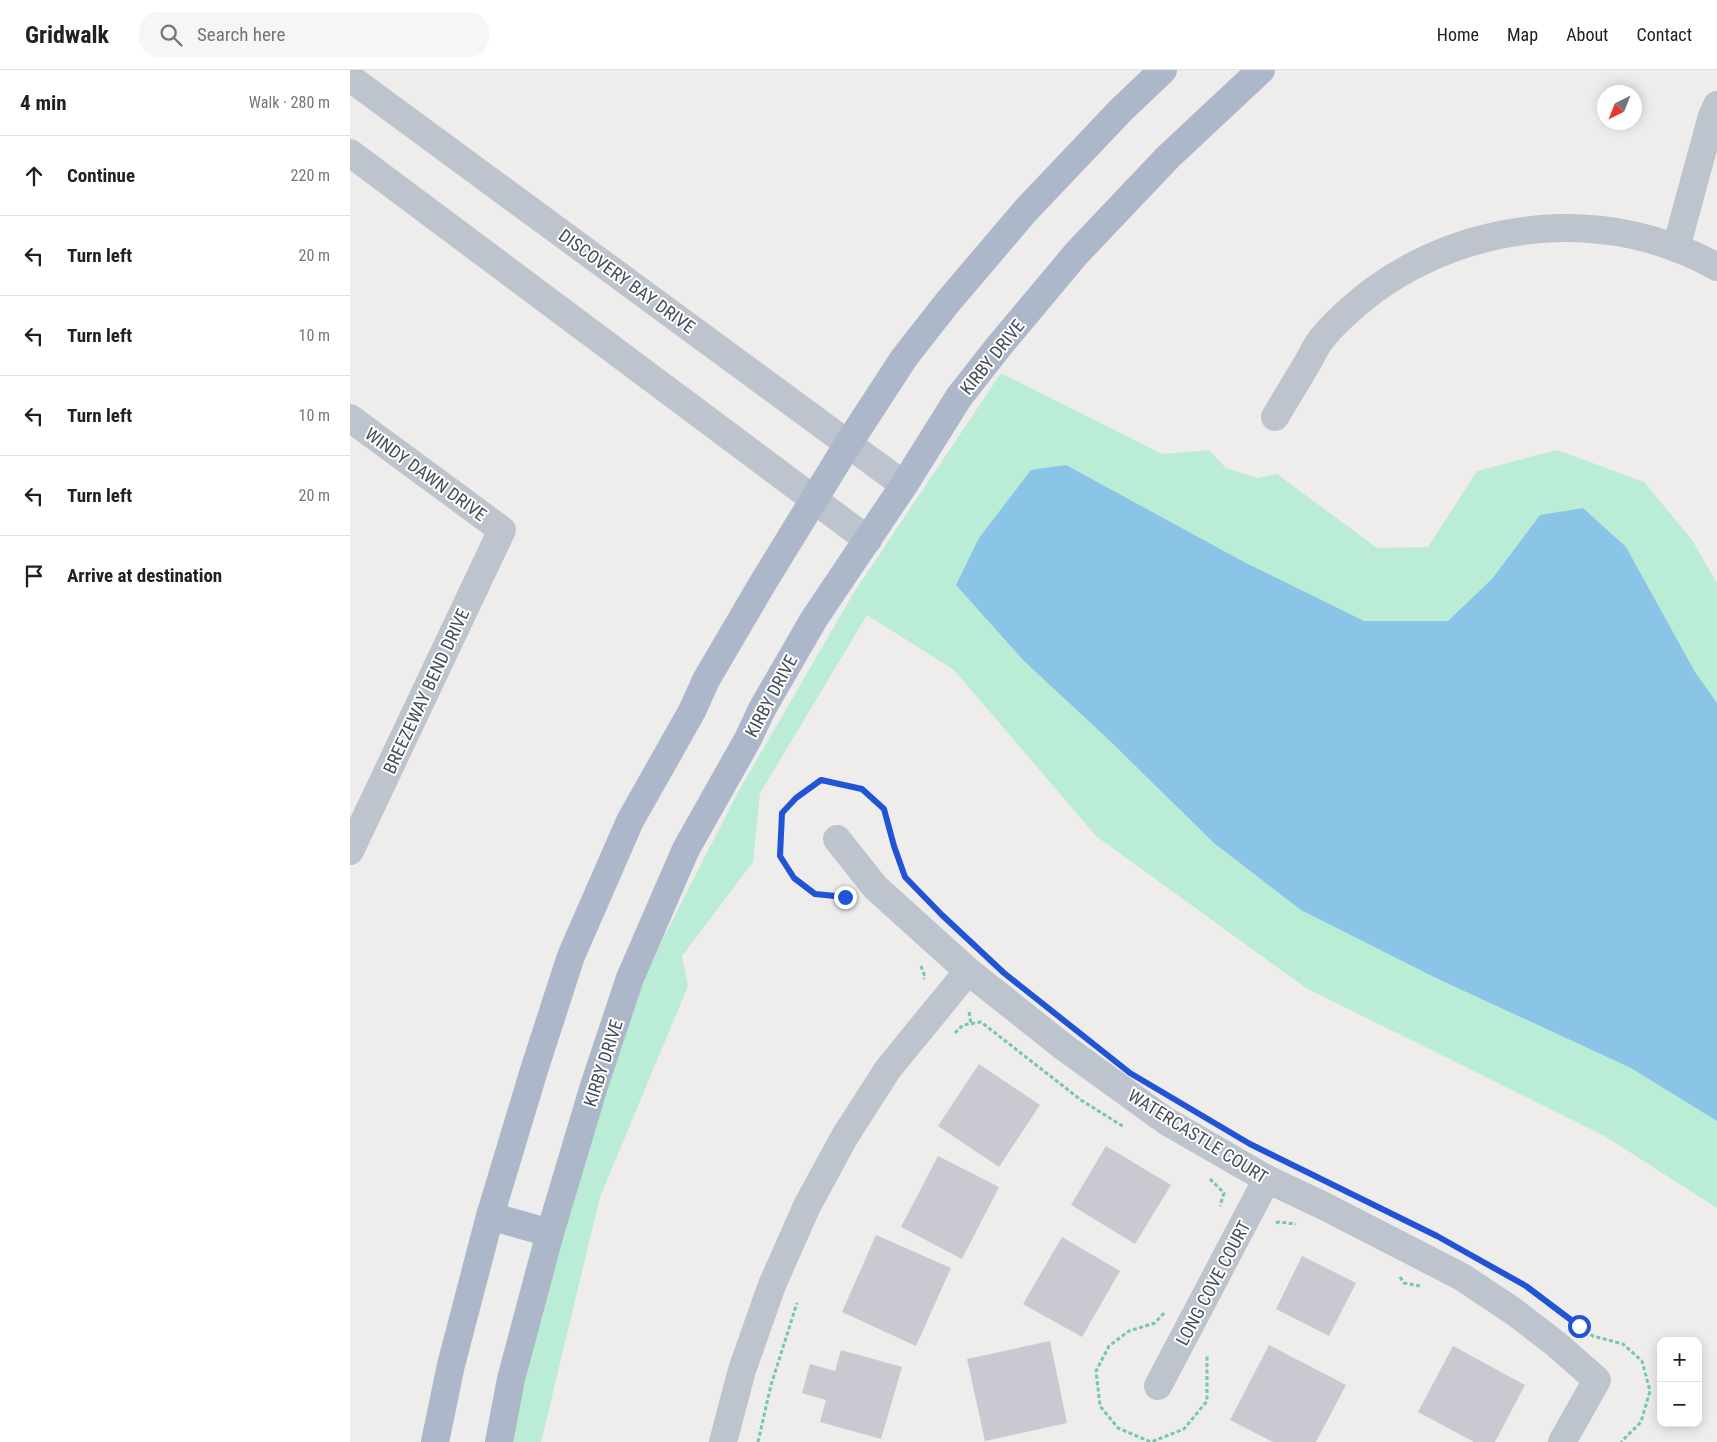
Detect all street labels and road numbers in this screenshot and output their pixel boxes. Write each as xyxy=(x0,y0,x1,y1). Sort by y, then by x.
street label: DISCOVERY BAY DRIVE xyxy=(555,225,699,337)
street label: KIRBY DRIVE xyxy=(955,315,1029,399)
street label: WINDY DAWN DRIVE xyxy=(361,423,491,525)
street label: BREEZEWAY BEND DRIVE xyxy=(378,605,474,777)
street label: KIRBY DRIVE xyxy=(741,651,801,741)
street label: KIRBY DRIVE xyxy=(579,1017,627,1109)
street label: WATERCASTLE COURT xyxy=(1124,1085,1272,1187)
street label: LONG COVE COURT xyxy=(1171,1217,1255,1349)

